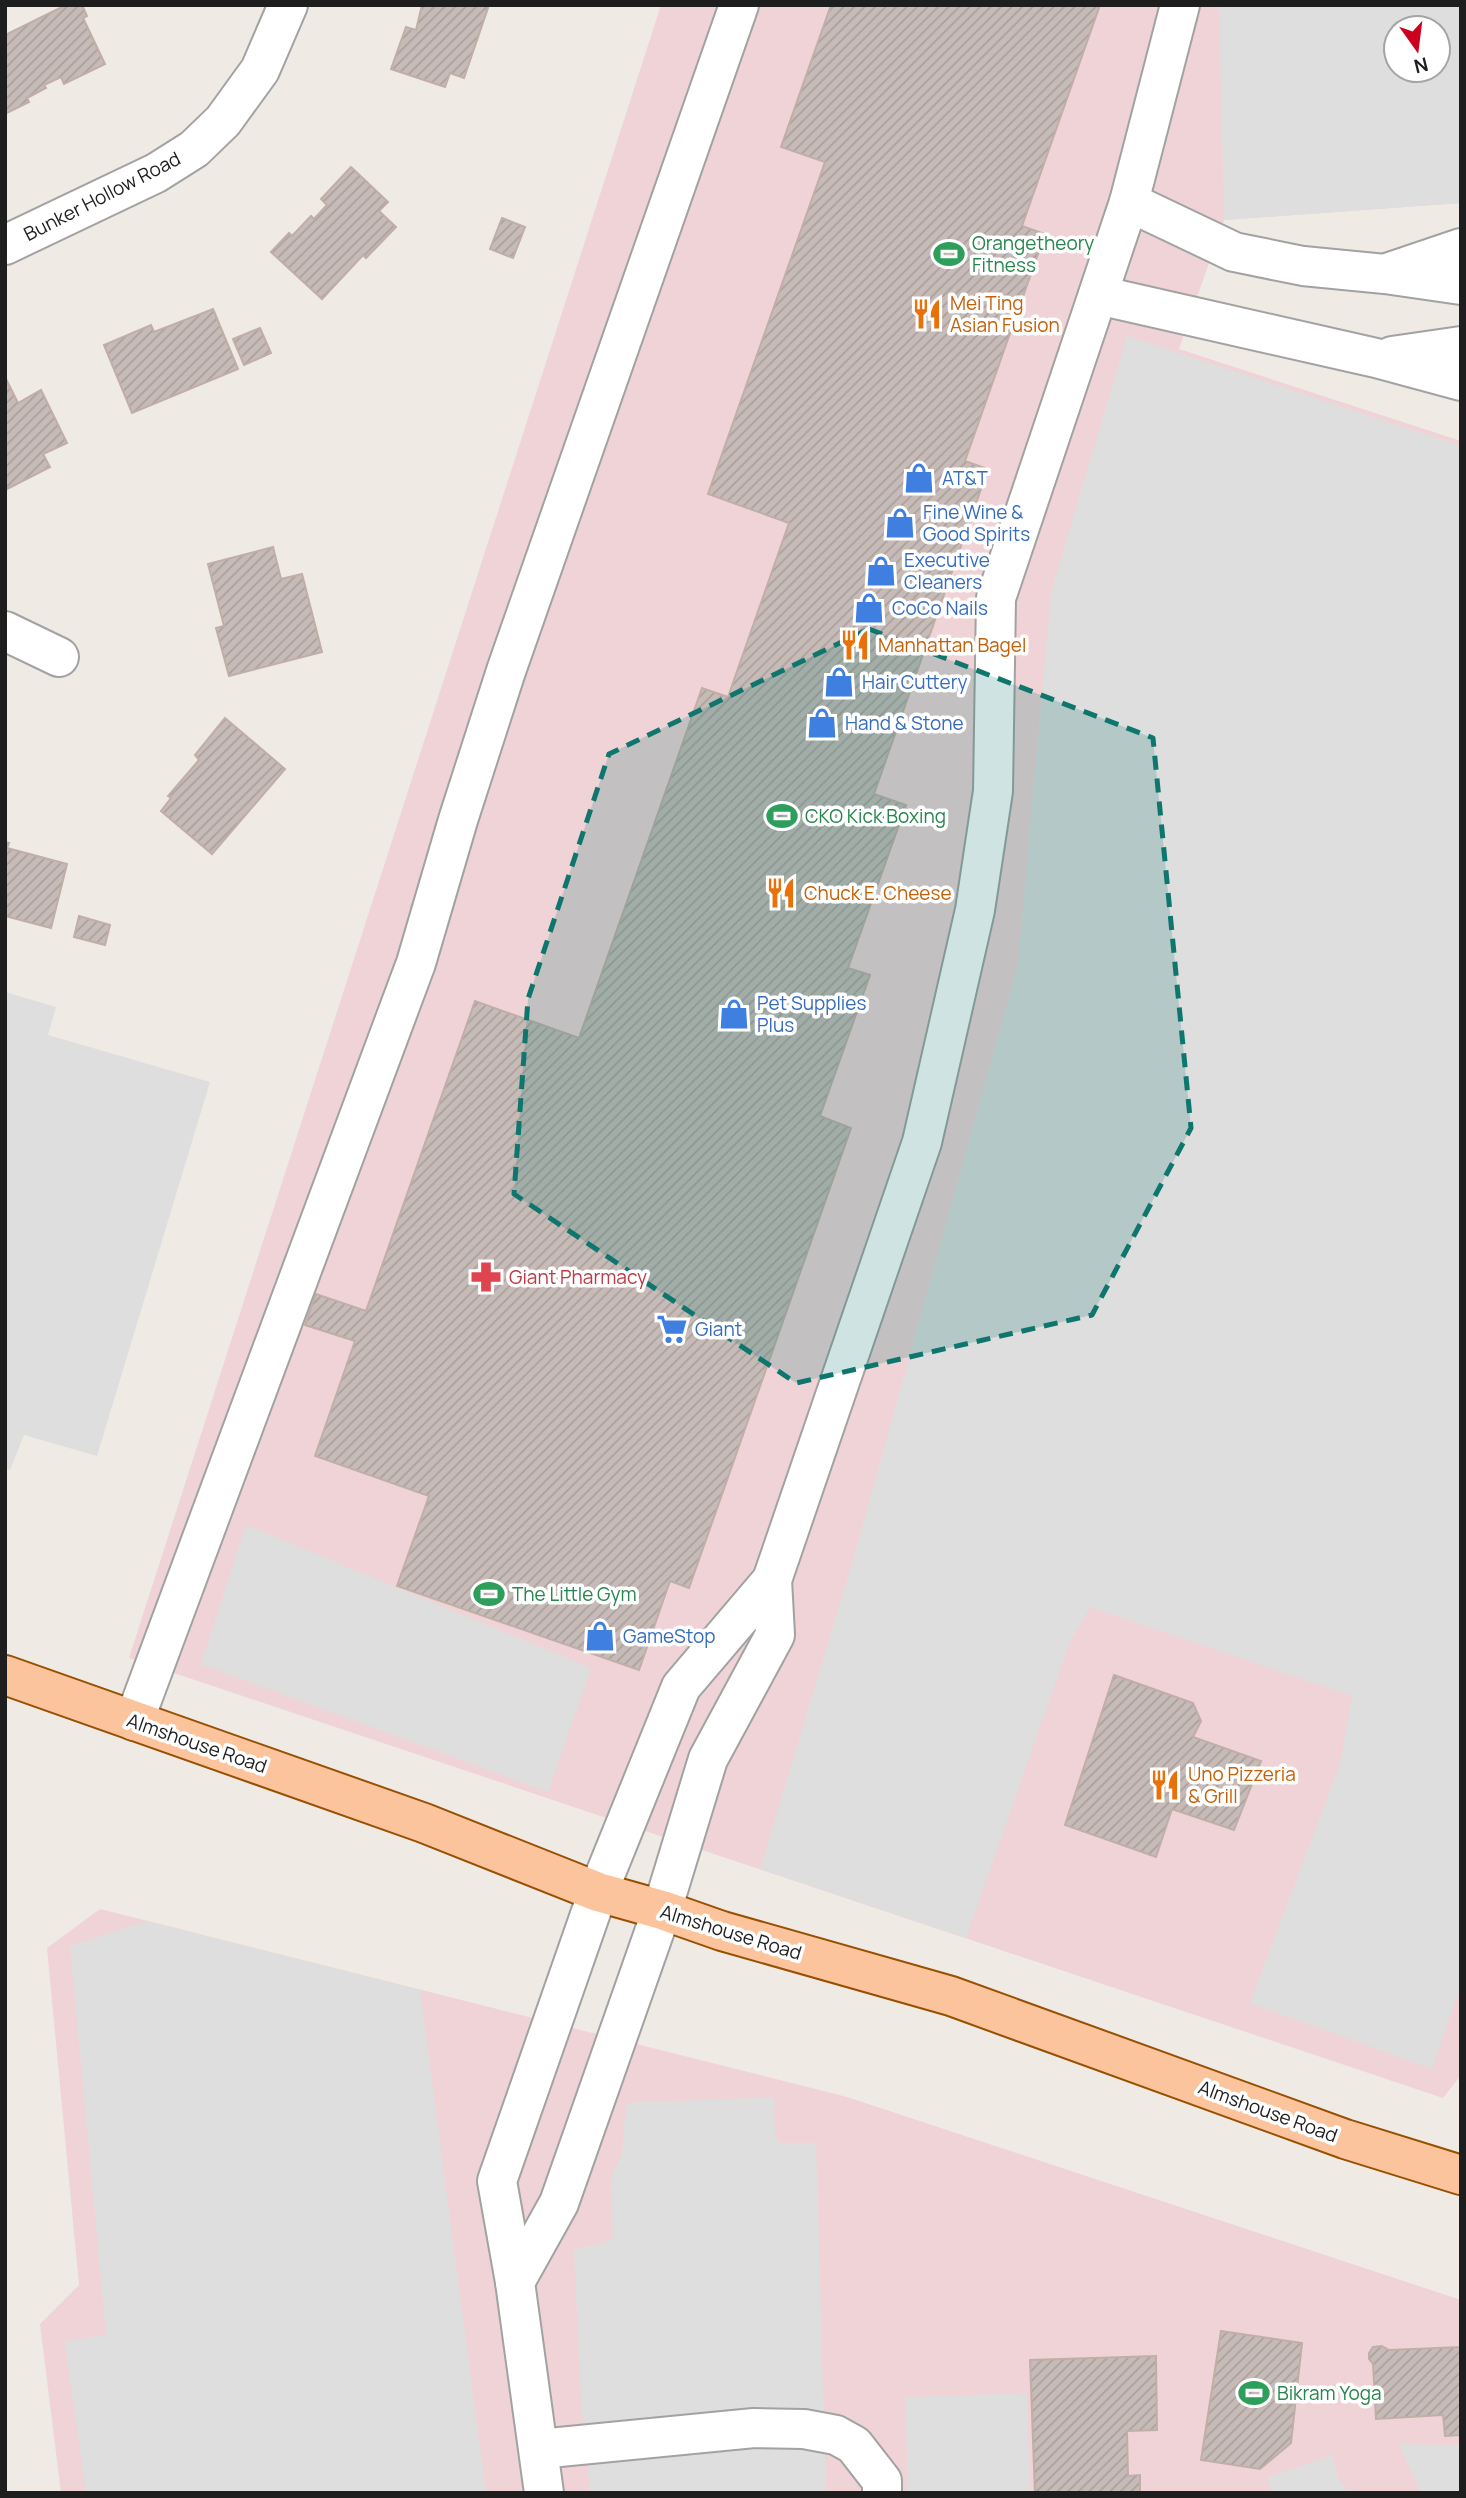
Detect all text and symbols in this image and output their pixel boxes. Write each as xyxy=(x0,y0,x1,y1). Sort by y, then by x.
north arrow xyxy=(1382,14,1452,84)
text: N xyxy=(1411,51,1431,80)
street label: Bunker Hollow Road xyxy=(19,145,185,247)
place label: Orangetheory Fitness xyxy=(972,230,1094,278)
sports icon: Orangetheory Fitness xyxy=(932,237,966,271)
place label: Mei Ting Asian Fusion xyxy=(950,290,1060,338)
restaurant icon: Mei Ting Asian Fusion xyxy=(910,297,944,331)
shop icon: AT&T xyxy=(902,461,936,495)
place label: AT&T xyxy=(942,465,989,491)
place label: Fine Wine & Good Spirits xyxy=(923,499,1030,547)
shop icon: Fine Wine & Good Spirits xyxy=(883,506,917,540)
place label: Executive Cleaners xyxy=(904,547,990,595)
shop icon: Executive Cleaners xyxy=(864,554,898,588)
shop icon: CoCo Nails xyxy=(852,591,886,625)
place label: CoCo Nails xyxy=(892,595,988,621)
restaurant icon: Manhattan Bagel xyxy=(838,628,872,662)
place label: Manhattan Bagel xyxy=(878,632,1026,658)
shop icon: Hair Cuttery xyxy=(822,665,856,699)
place label: Hair Cuttery xyxy=(862,669,967,695)
shop icon: Hand & Stone xyxy=(805,706,839,740)
place label: Hand & Stone xyxy=(845,710,964,736)
sports icon: CKO Kick Boxing xyxy=(765,799,799,833)
place label: CKO Kick Boxing xyxy=(805,803,946,829)
restaurant icon: Chuck E. Cheese xyxy=(764,876,798,910)
place label: Chuck E. Cheese xyxy=(804,880,952,906)
place label: Pet Supplies Plus xyxy=(757,990,866,1038)
shop icon: Pet Supplies Plus xyxy=(717,997,751,1031)
pharmacy icon: Giant Pharmacy xyxy=(469,1260,503,1294)
place label: Giant Pharmacy xyxy=(509,1264,647,1290)
supermarket icon: Giant xyxy=(655,1312,689,1346)
place label: Giant xyxy=(695,1316,742,1342)
sports icon: The Little Gym xyxy=(472,1577,506,1611)
place label: The Little Gym xyxy=(512,1581,637,1607)
shop icon: GameStop xyxy=(583,1619,617,1653)
place label: GameStop xyxy=(623,1623,716,1649)
street label: Almshouse Road xyxy=(124,1707,270,1779)
place label: Uno Pizzeria & Grill xyxy=(1188,1761,1296,1809)
restaurant icon: Uno Pizzeria & Grill xyxy=(1148,1768,1182,1802)
street label: Almshouse Road xyxy=(657,1898,805,1966)
street label: Almshouse Road xyxy=(1195,2074,1341,2148)
sports icon: Bikram Yoga xyxy=(1237,2376,1271,2410)
place label: Bikram Yoga xyxy=(1277,2380,1382,2406)

